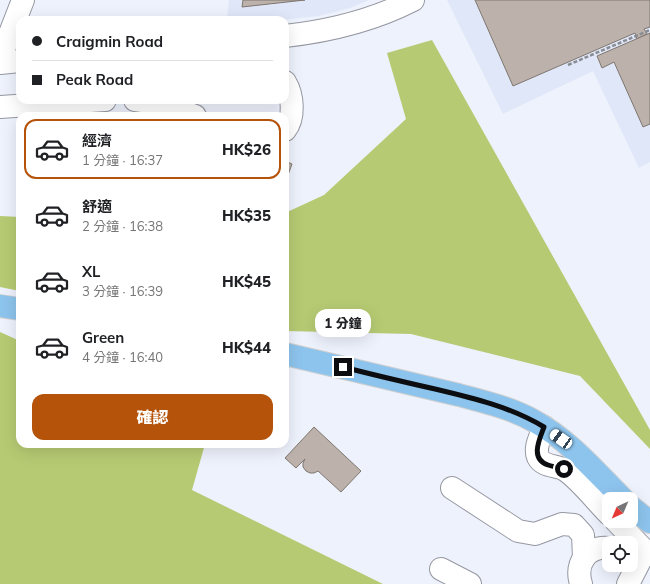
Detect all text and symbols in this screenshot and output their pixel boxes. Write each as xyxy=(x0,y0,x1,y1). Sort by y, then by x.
text: Craigmin Road xyxy=(56,32,163,51)
text: Peak Road xyxy=(56,70,133,89)
icon: car xyxy=(34,131,70,167)
text: 經濟 xyxy=(82,131,112,150)
text: HK$26 xyxy=(222,140,271,159)
text: 1 分鐘 · 16:37 xyxy=(82,152,163,168)
icon: car xyxy=(34,197,70,233)
text: 舒適 xyxy=(82,197,112,216)
text: HK$35 xyxy=(222,206,271,225)
text: 2 分鐘 · 16:38 xyxy=(82,218,163,234)
text: XL xyxy=(82,262,100,281)
icon: car xyxy=(34,263,70,299)
text: HK$45 xyxy=(222,272,271,291)
text: 3 分鐘 · 16:39 xyxy=(82,283,163,299)
callout: 1 分鐘 xyxy=(315,309,371,337)
text: 1 分鐘 xyxy=(324,315,362,331)
text: Green xyxy=(82,328,124,347)
icon: car xyxy=(34,329,70,365)
text: HK$44 xyxy=(222,338,271,357)
text: 4 分鐘 · 16:40 xyxy=(82,349,163,365)
route end xyxy=(334,358,352,376)
button: 確認 xyxy=(32,394,273,440)
car xyxy=(548,427,574,451)
route start xyxy=(555,460,573,478)
north arrow xyxy=(602,492,638,528)
map controls xyxy=(602,492,638,572)
button: locate xyxy=(602,536,638,572)

